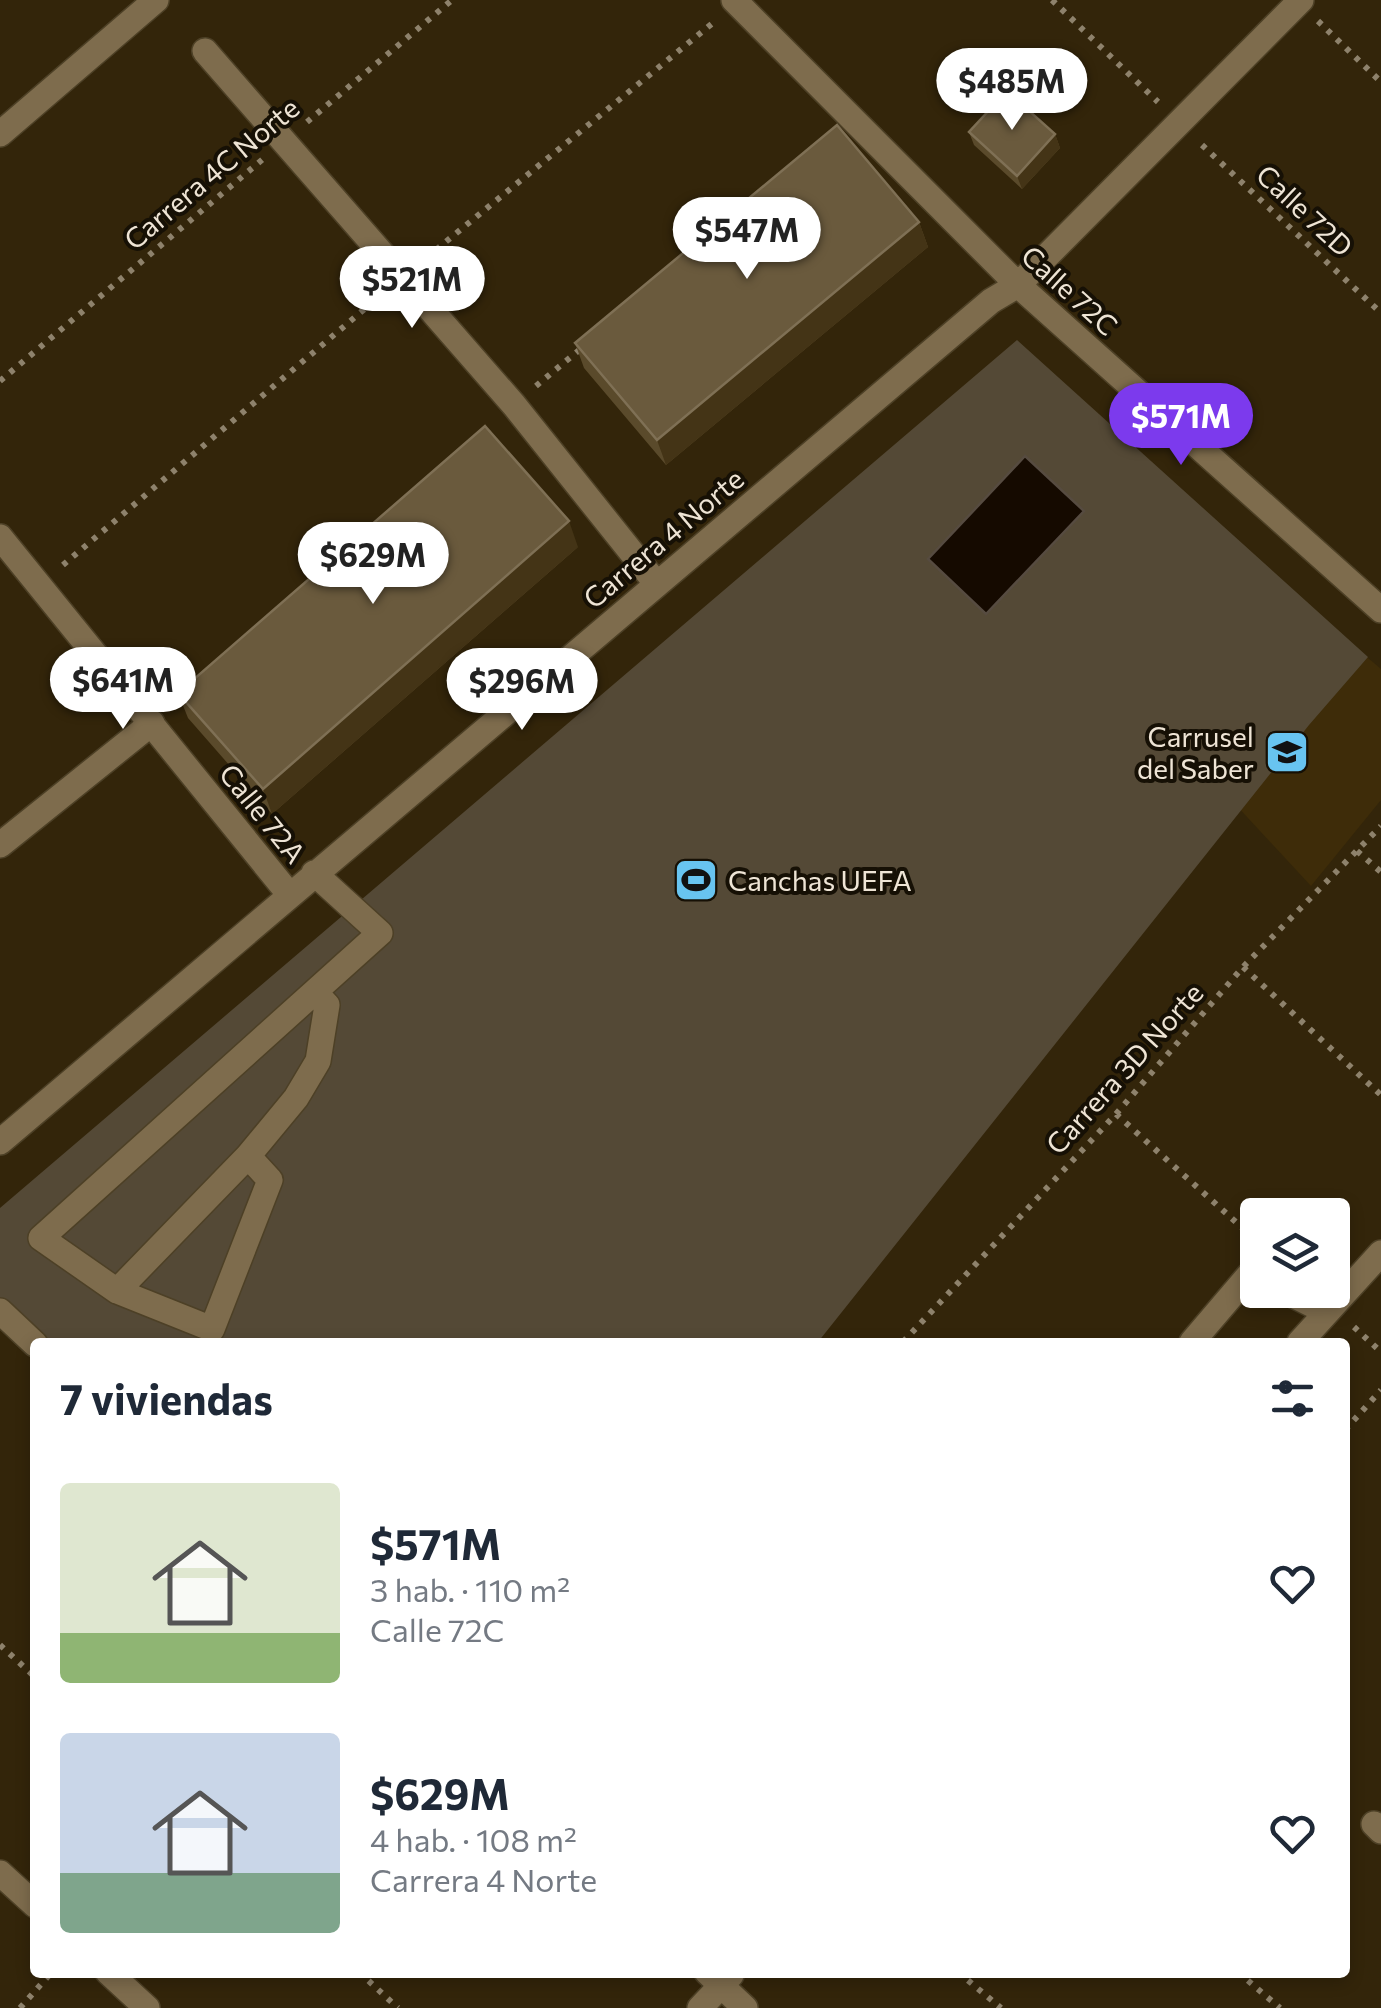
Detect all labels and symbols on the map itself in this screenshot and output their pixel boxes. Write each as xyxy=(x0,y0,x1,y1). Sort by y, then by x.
pin: $485M xyxy=(942,48,1082,133)
street label: Carrera 4C Norte xyxy=(117,90,305,256)
street label: Calle 72D xyxy=(1250,157,1360,263)
pin: $547M xyxy=(677,197,817,282)
street label: Calle 72C xyxy=(1015,238,1125,342)
pin: $521M xyxy=(342,246,482,331)
pin: $571M xyxy=(1111,383,1251,468)
street label: Carrera 4 Norte xyxy=(576,461,750,615)
pin: $629M xyxy=(303,522,443,607)
pin: $641M xyxy=(53,647,193,732)
pin: $296M xyxy=(452,648,592,733)
place label: Carrusel del Saber xyxy=(1137,719,1254,785)
school or university icon: Carrusel del Saber xyxy=(1264,729,1310,775)
street label: Calle 72A xyxy=(213,757,313,869)
sports icon: Canchas UEFA xyxy=(673,857,719,903)
place label: Canchas UEFA xyxy=(728,863,912,897)
street label: Carrera 3D Norte xyxy=(1038,975,1210,1161)

